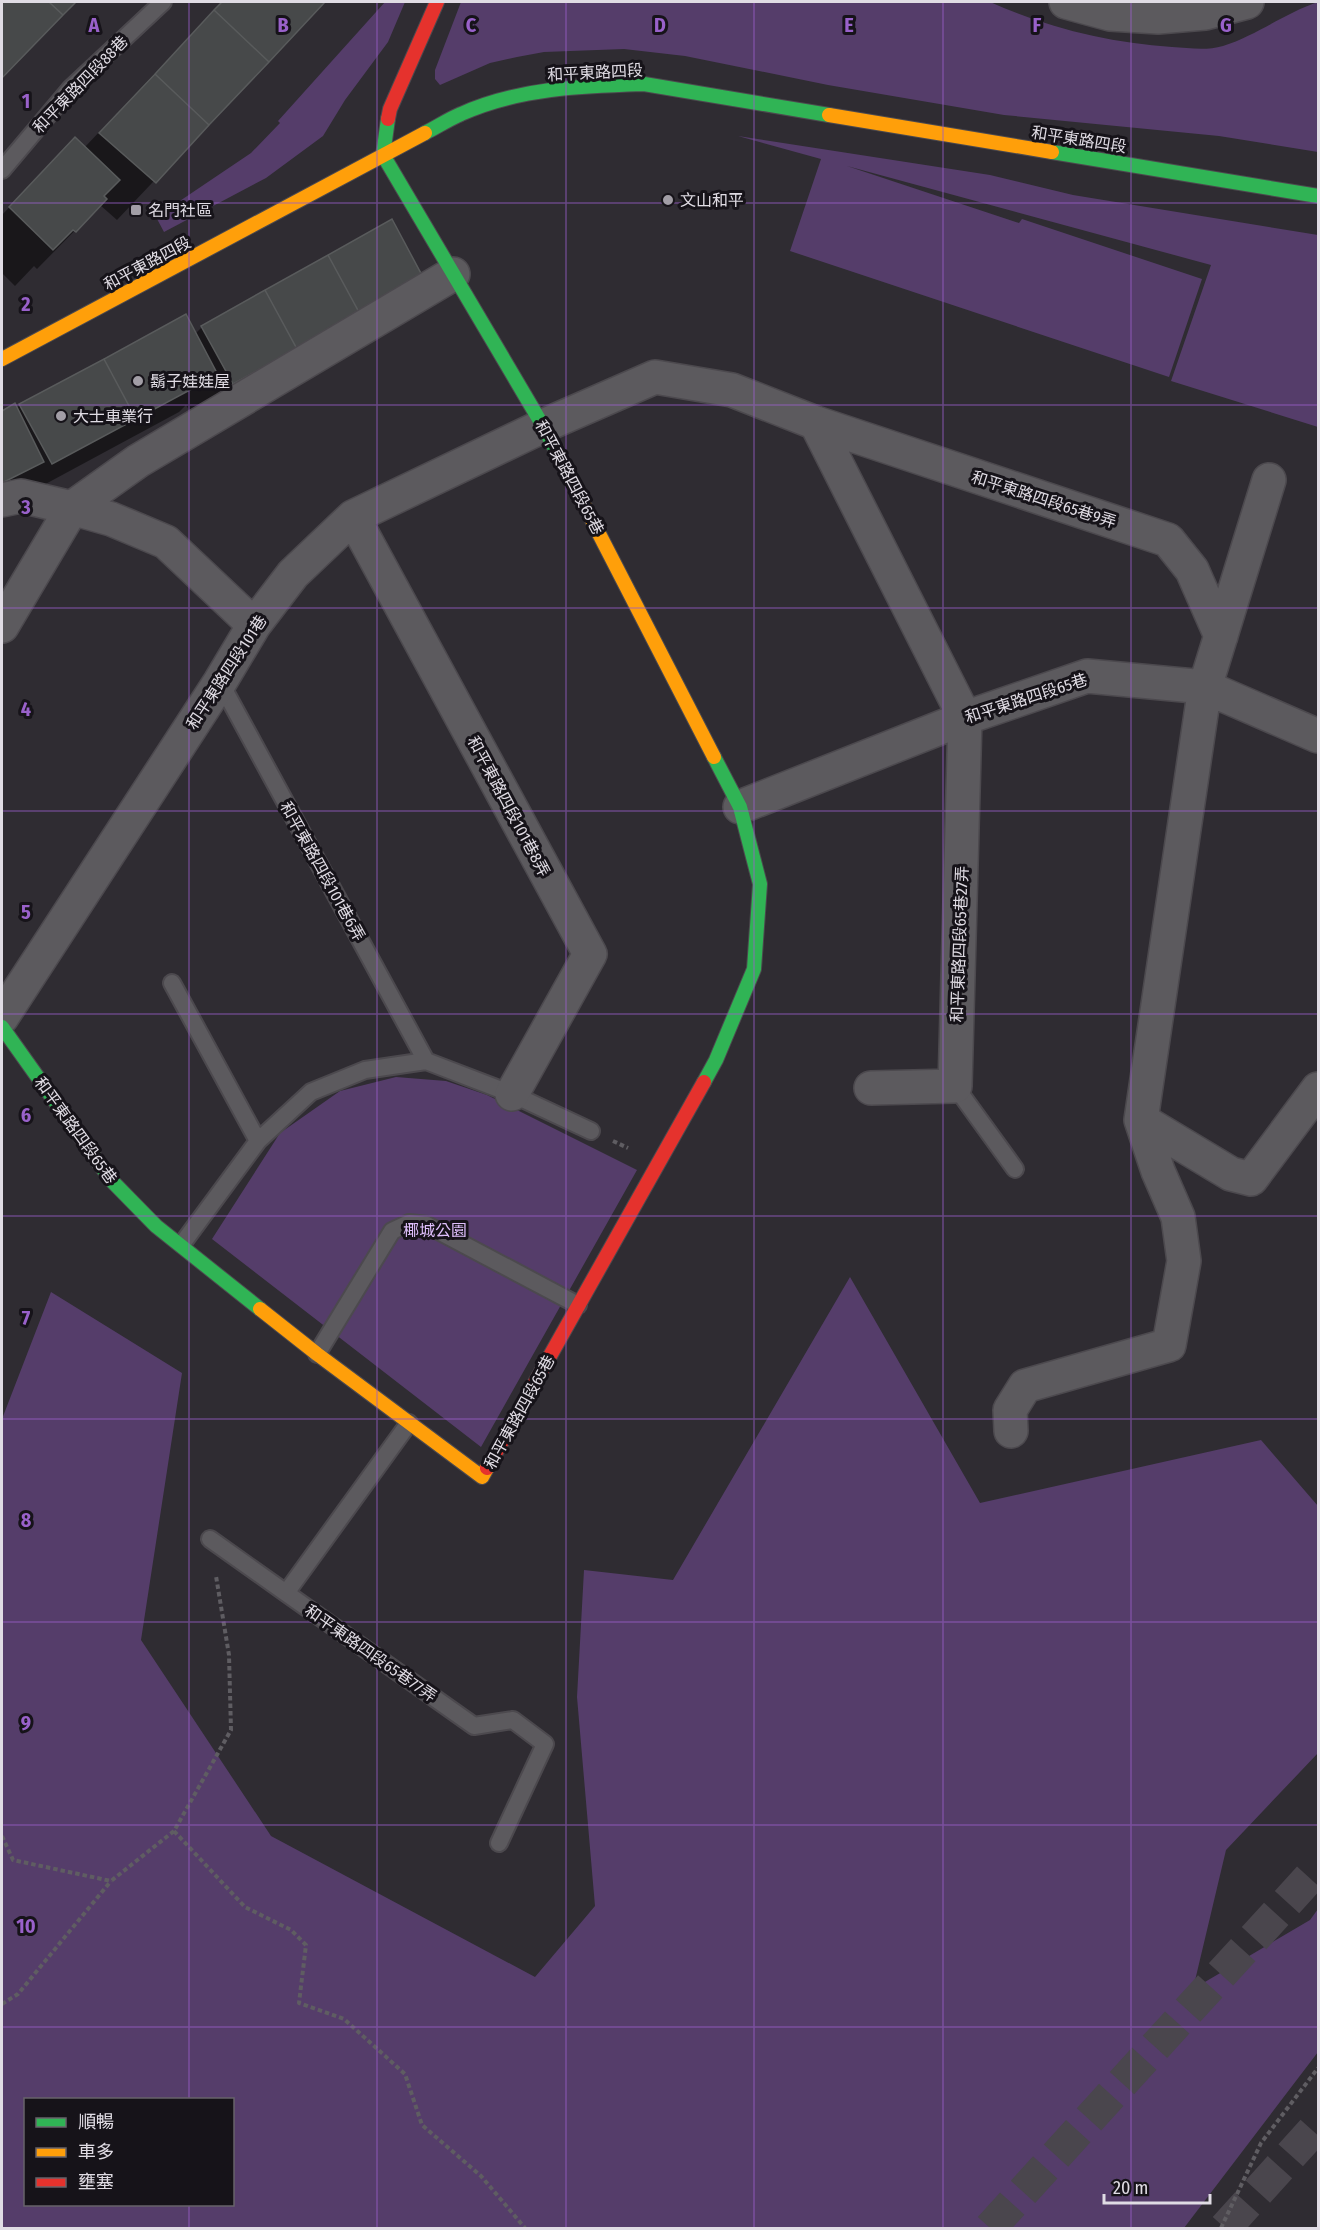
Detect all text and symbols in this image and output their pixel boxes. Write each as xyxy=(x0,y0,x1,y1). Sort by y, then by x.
text: A xyxy=(88,13,101,37)
text: B xyxy=(277,13,289,37)
text: C xyxy=(466,13,477,37)
text: D xyxy=(654,13,666,37)
text: E xyxy=(844,13,854,37)
text: F xyxy=(1033,13,1042,37)
text: G xyxy=(1220,13,1232,37)
street label: 和平東路四段88巷 xyxy=(29,32,132,137)
street label: 和平東路四段 xyxy=(547,60,643,84)
text: 1 xyxy=(22,89,30,113)
street label: 和平東路四段 xyxy=(1030,123,1128,156)
place label: 文山和平 xyxy=(680,191,744,210)
marker: 文山和平 xyxy=(661,193,675,207)
place label: 名門社區 xyxy=(148,201,212,220)
marker: 名門社區 xyxy=(129,203,143,217)
street label: 和平東路四段 xyxy=(100,233,194,294)
text: 2 xyxy=(20,292,31,316)
place label: 鬍子娃娃屋 xyxy=(150,372,230,391)
marker: 鬍子娃娃屋 xyxy=(131,374,145,388)
place label: 大士車業行 xyxy=(73,407,153,426)
marker: 大士車業行 xyxy=(54,409,68,423)
street label: 和平東路四段65巷 xyxy=(531,417,608,538)
street label: 和平東路四段65巷9弄 xyxy=(969,467,1119,532)
text: 3 xyxy=(20,495,31,519)
street label: 和平東路四段101巷 xyxy=(182,612,270,733)
street label: 和平東路四段65巷 xyxy=(963,670,1090,727)
text: 4 xyxy=(21,697,31,721)
street label: 和平東路四段101巷8弄 xyxy=(463,733,554,880)
street label: 和平東路四段101巷6弄 xyxy=(276,798,369,944)
street label: 和平東路四段65巷27弄 xyxy=(947,865,972,1023)
text: 5 xyxy=(21,900,31,924)
street label: 和平東路四段65巷 xyxy=(31,1073,121,1187)
text: 6 xyxy=(21,1103,31,1127)
park label: 椰城公園 xyxy=(403,1221,467,1240)
text: 7 xyxy=(22,1306,31,1330)
street label: 和平東路四段65巷 xyxy=(480,1352,559,1472)
text: 8 xyxy=(21,1508,32,1532)
street label: 和平東路四段65巷77弄 xyxy=(301,1601,440,1706)
text: 9 xyxy=(21,1711,31,1735)
text: 10 xyxy=(16,1914,36,1938)
legend xyxy=(24,2098,234,2206)
text: 順暢 xyxy=(78,2111,114,2133)
text: 車多 xyxy=(78,2141,114,2163)
scale bar xyxy=(1104,2167,1210,2205)
text: 壅塞 xyxy=(78,2171,114,2193)
text: 20 m xyxy=(1113,2177,1148,2199)

